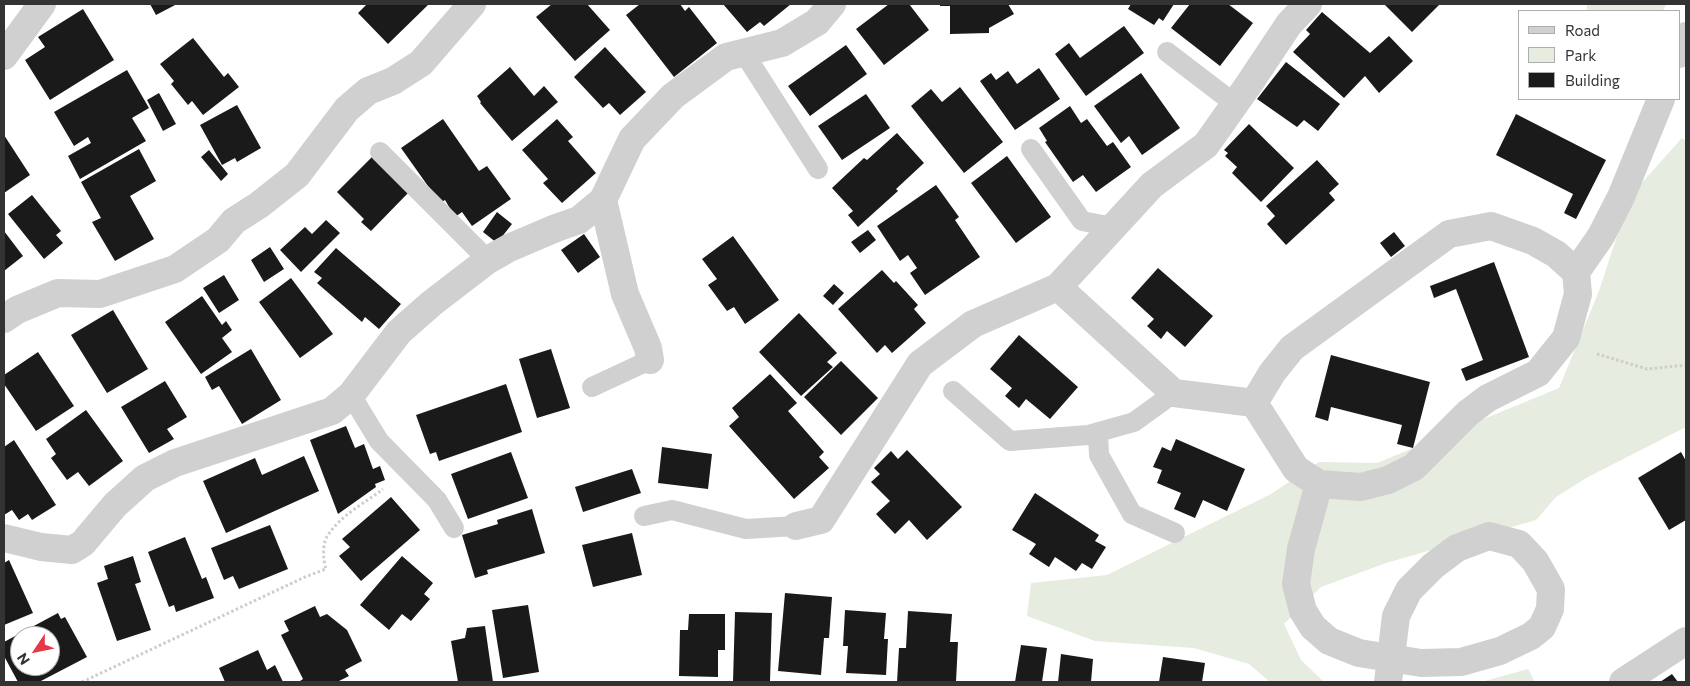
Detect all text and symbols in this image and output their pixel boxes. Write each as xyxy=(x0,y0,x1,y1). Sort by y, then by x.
legend xyxy=(1518,10,1680,100)
text: Road xyxy=(1565,21,1600,39)
text: Park xyxy=(1565,46,1596,64)
text: Building xyxy=(1565,71,1620,89)
north arrow xyxy=(10,626,60,676)
text: N xyxy=(13,650,33,668)

